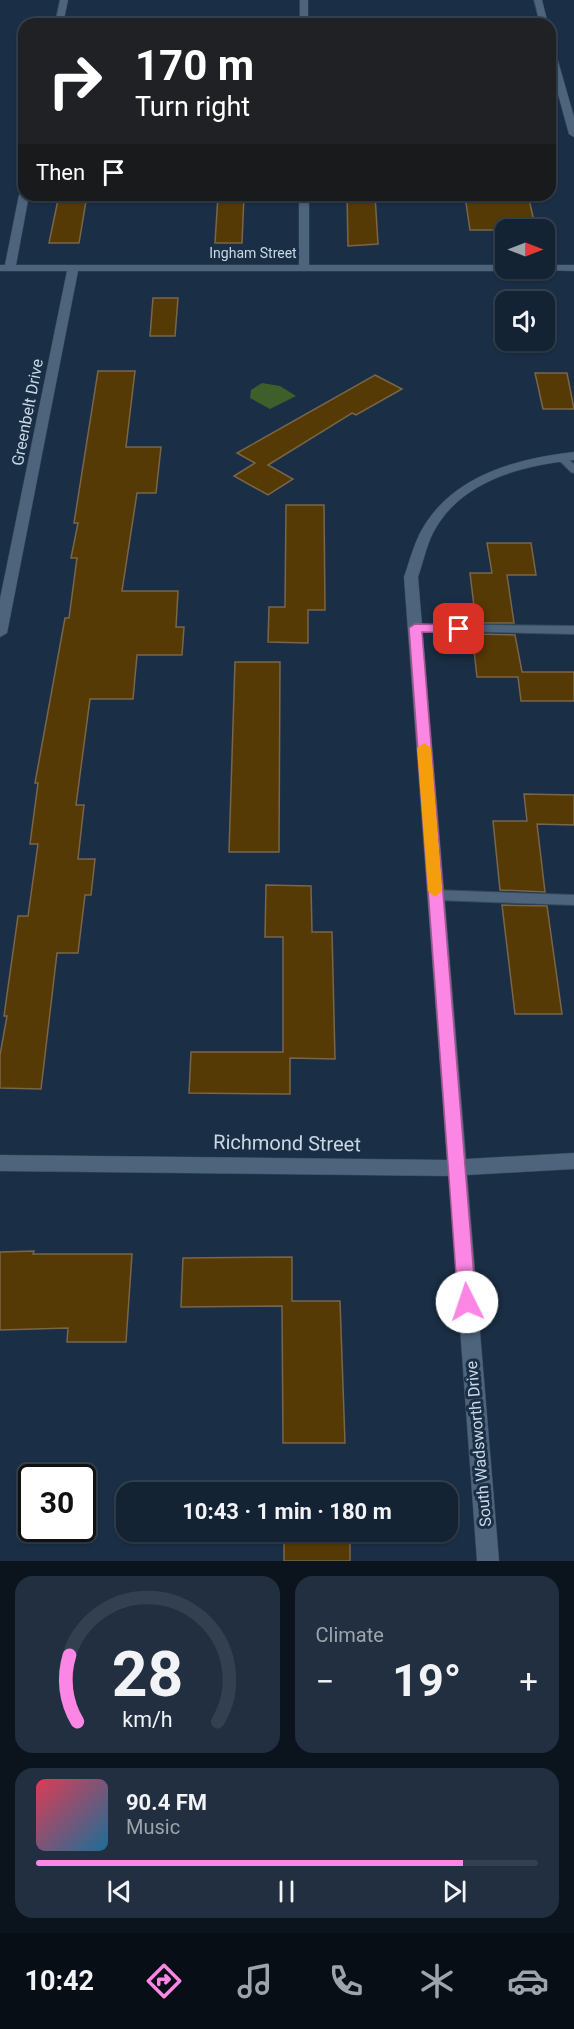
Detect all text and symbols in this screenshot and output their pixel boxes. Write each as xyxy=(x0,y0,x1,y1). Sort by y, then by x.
text: 170 m xyxy=(135,41,254,90)
icon: right xyxy=(36,42,114,120)
text: Turn right xyxy=(135,91,250,123)
icon: arrive xyxy=(97,156,130,189)
text: Then xyxy=(36,160,85,185)
north arrow xyxy=(495,219,555,279)
map controls xyxy=(495,219,555,351)
street label: Ingham Street xyxy=(209,245,297,261)
button: sound xyxy=(495,291,555,351)
street label: Greenbelt Drive xyxy=(8,357,47,467)
pin xyxy=(433,603,484,654)
icon: arrive xyxy=(442,612,475,645)
street label: Richmond Street xyxy=(213,1130,361,1156)
position arrow xyxy=(435,1270,499,1334)
street label: South Wadsworth Drive xyxy=(462,1360,495,1528)
speed limit sign: 30 xyxy=(18,1464,96,1542)
text: 10:43 · 1 min · 180 m xyxy=(182,1499,392,1524)
text: Climate xyxy=(316,1623,384,1647)
text: 28 xyxy=(111,1638,183,1711)
text: 19° xyxy=(392,1654,461,1707)
text: − xyxy=(316,1662,334,1701)
text: + xyxy=(519,1662,538,1701)
text: km/h xyxy=(122,1707,172,1732)
text: 90.4 FM xyxy=(126,1790,207,1815)
text: Music xyxy=(126,1815,180,1839)
icon: previous xyxy=(103,1875,136,1908)
icon: pause xyxy=(270,1875,303,1908)
icon: next xyxy=(438,1875,471,1908)
icon: directions xyxy=(143,1960,185,2002)
icon: music xyxy=(234,1960,276,2002)
icon: phone xyxy=(325,1960,367,2002)
icon: climate xyxy=(416,1960,458,2002)
icon: car xyxy=(507,1960,549,2002)
text: 10:42 xyxy=(25,1965,94,1997)

